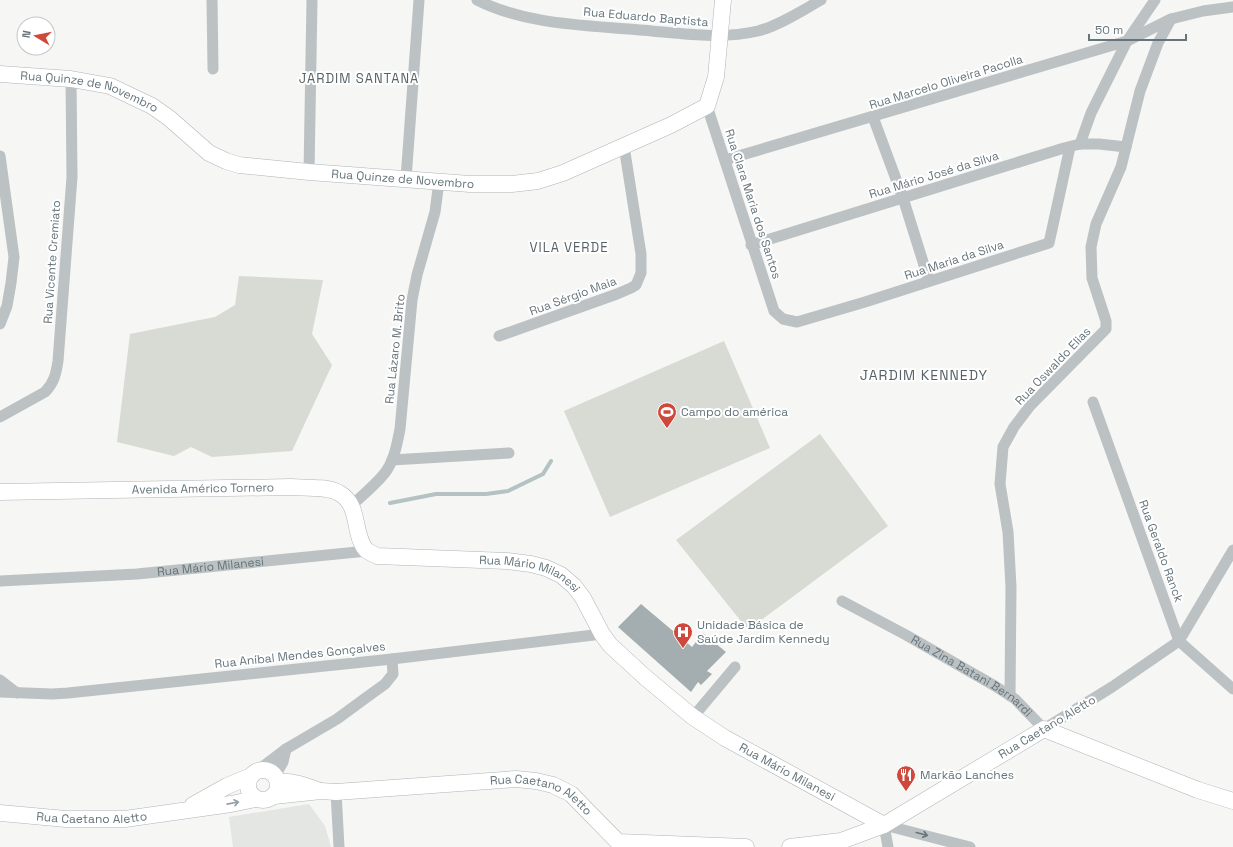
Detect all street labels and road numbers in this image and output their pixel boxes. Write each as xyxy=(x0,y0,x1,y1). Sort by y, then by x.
street label: Rua Eduardo Baptista xyxy=(583,4,709,30)
street label: Rua Marcelo Oliveira Pacolla xyxy=(867,51,1025,113)
street label: Rua Quinze de Novembro xyxy=(20,67,162,116)
street label: Rua Clara Maria dos Santos xyxy=(721,127,785,281)
street label: Rua Mário José da Silva xyxy=(867,148,1001,202)
street label: Rua Quinze de Novembro xyxy=(331,166,474,192)
street label: Rua Vicente Cremiato xyxy=(40,200,64,324)
street label: Rua Maria da Silva xyxy=(902,236,1006,284)
street label: Rua Sérgio Maia xyxy=(527,273,619,319)
street label: Rua Lázaro M. Brito xyxy=(381,293,409,405)
street label: Rua Oswaldo Elias xyxy=(1012,324,1094,408)
street label: Avenida Américo Tornero xyxy=(132,479,274,498)
street label: Rua Geraldo Ranck xyxy=(1135,498,1187,605)
street label: Rua Mário Milanesi xyxy=(479,552,584,596)
street label: Rua Mário Milanesi xyxy=(156,553,265,580)
street label: Rua Zina Batani Bernardi xyxy=(908,631,1036,720)
street label: Rua Aníbal Mendes Gonçalves xyxy=(214,638,386,672)
street label: Rua Caetano Aletto xyxy=(995,692,1099,762)
street label: Rua Mário Milanesi xyxy=(736,739,838,805)
street label: Rua Caetano Aletto xyxy=(489,771,596,819)
street label: Rua Caetano Aletto xyxy=(36,808,148,827)

